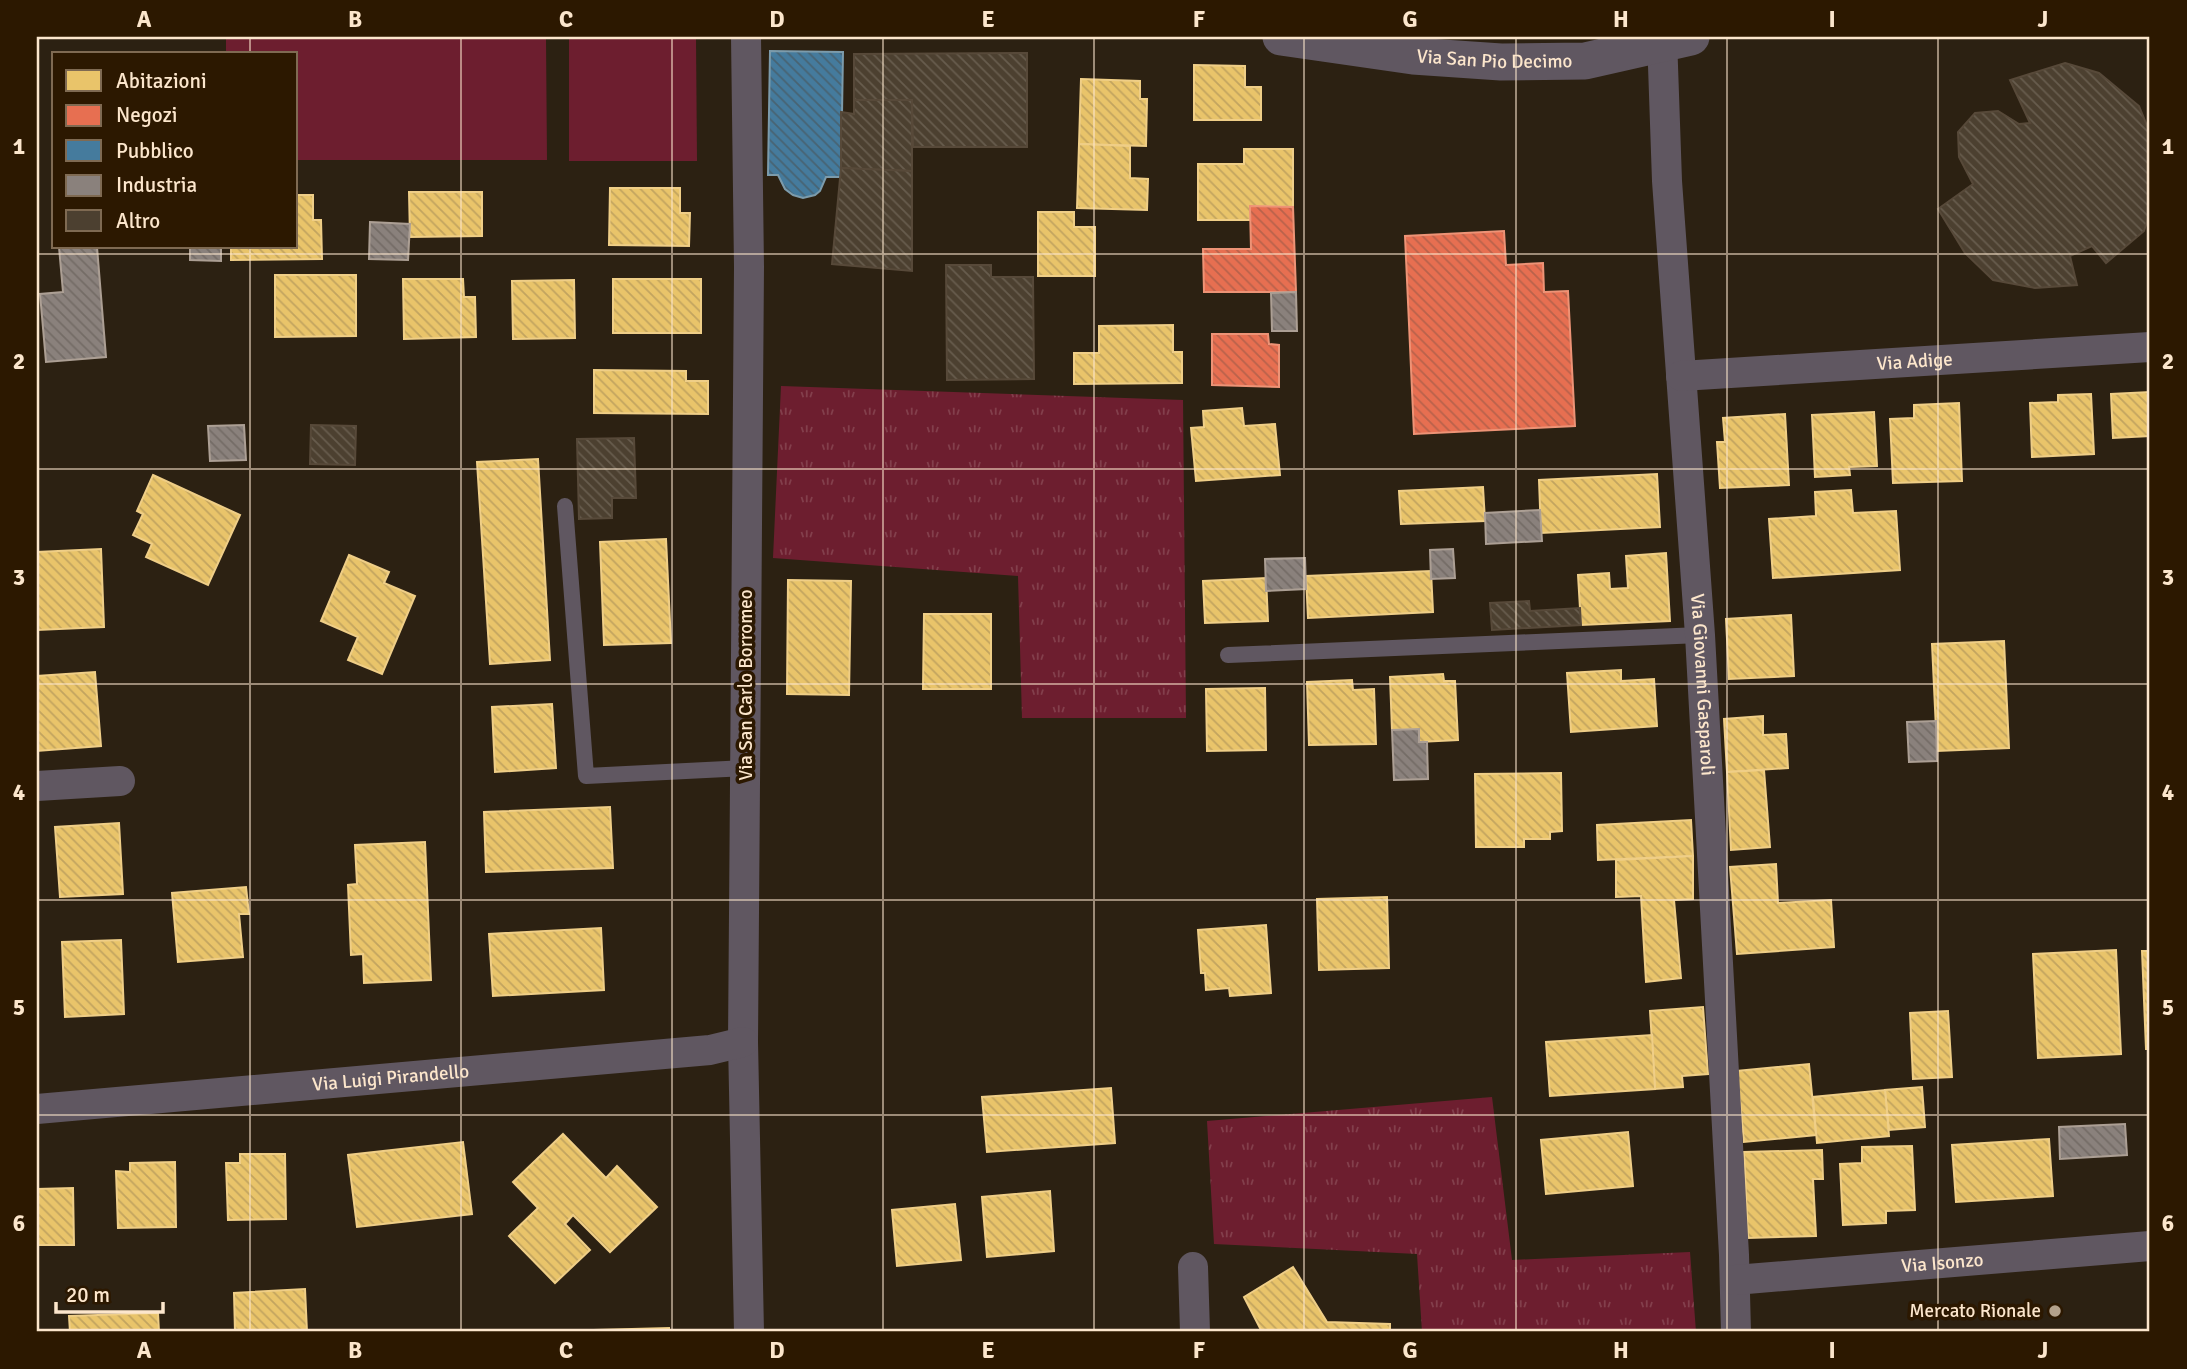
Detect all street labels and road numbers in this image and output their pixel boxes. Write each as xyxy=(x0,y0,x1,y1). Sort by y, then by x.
street label: Via San Pio Decimo xyxy=(1416,44,1573,74)
street label: Via Adige xyxy=(1876,347,1953,376)
street label: Via San Carlo Borromeo xyxy=(734,589,758,781)
street label: Via Giovanni Gasparoli xyxy=(1685,593,1720,776)
street label: Via Luigi Pirandello xyxy=(311,1059,470,1097)
street label: Via Isonzo xyxy=(1900,1248,1984,1278)

